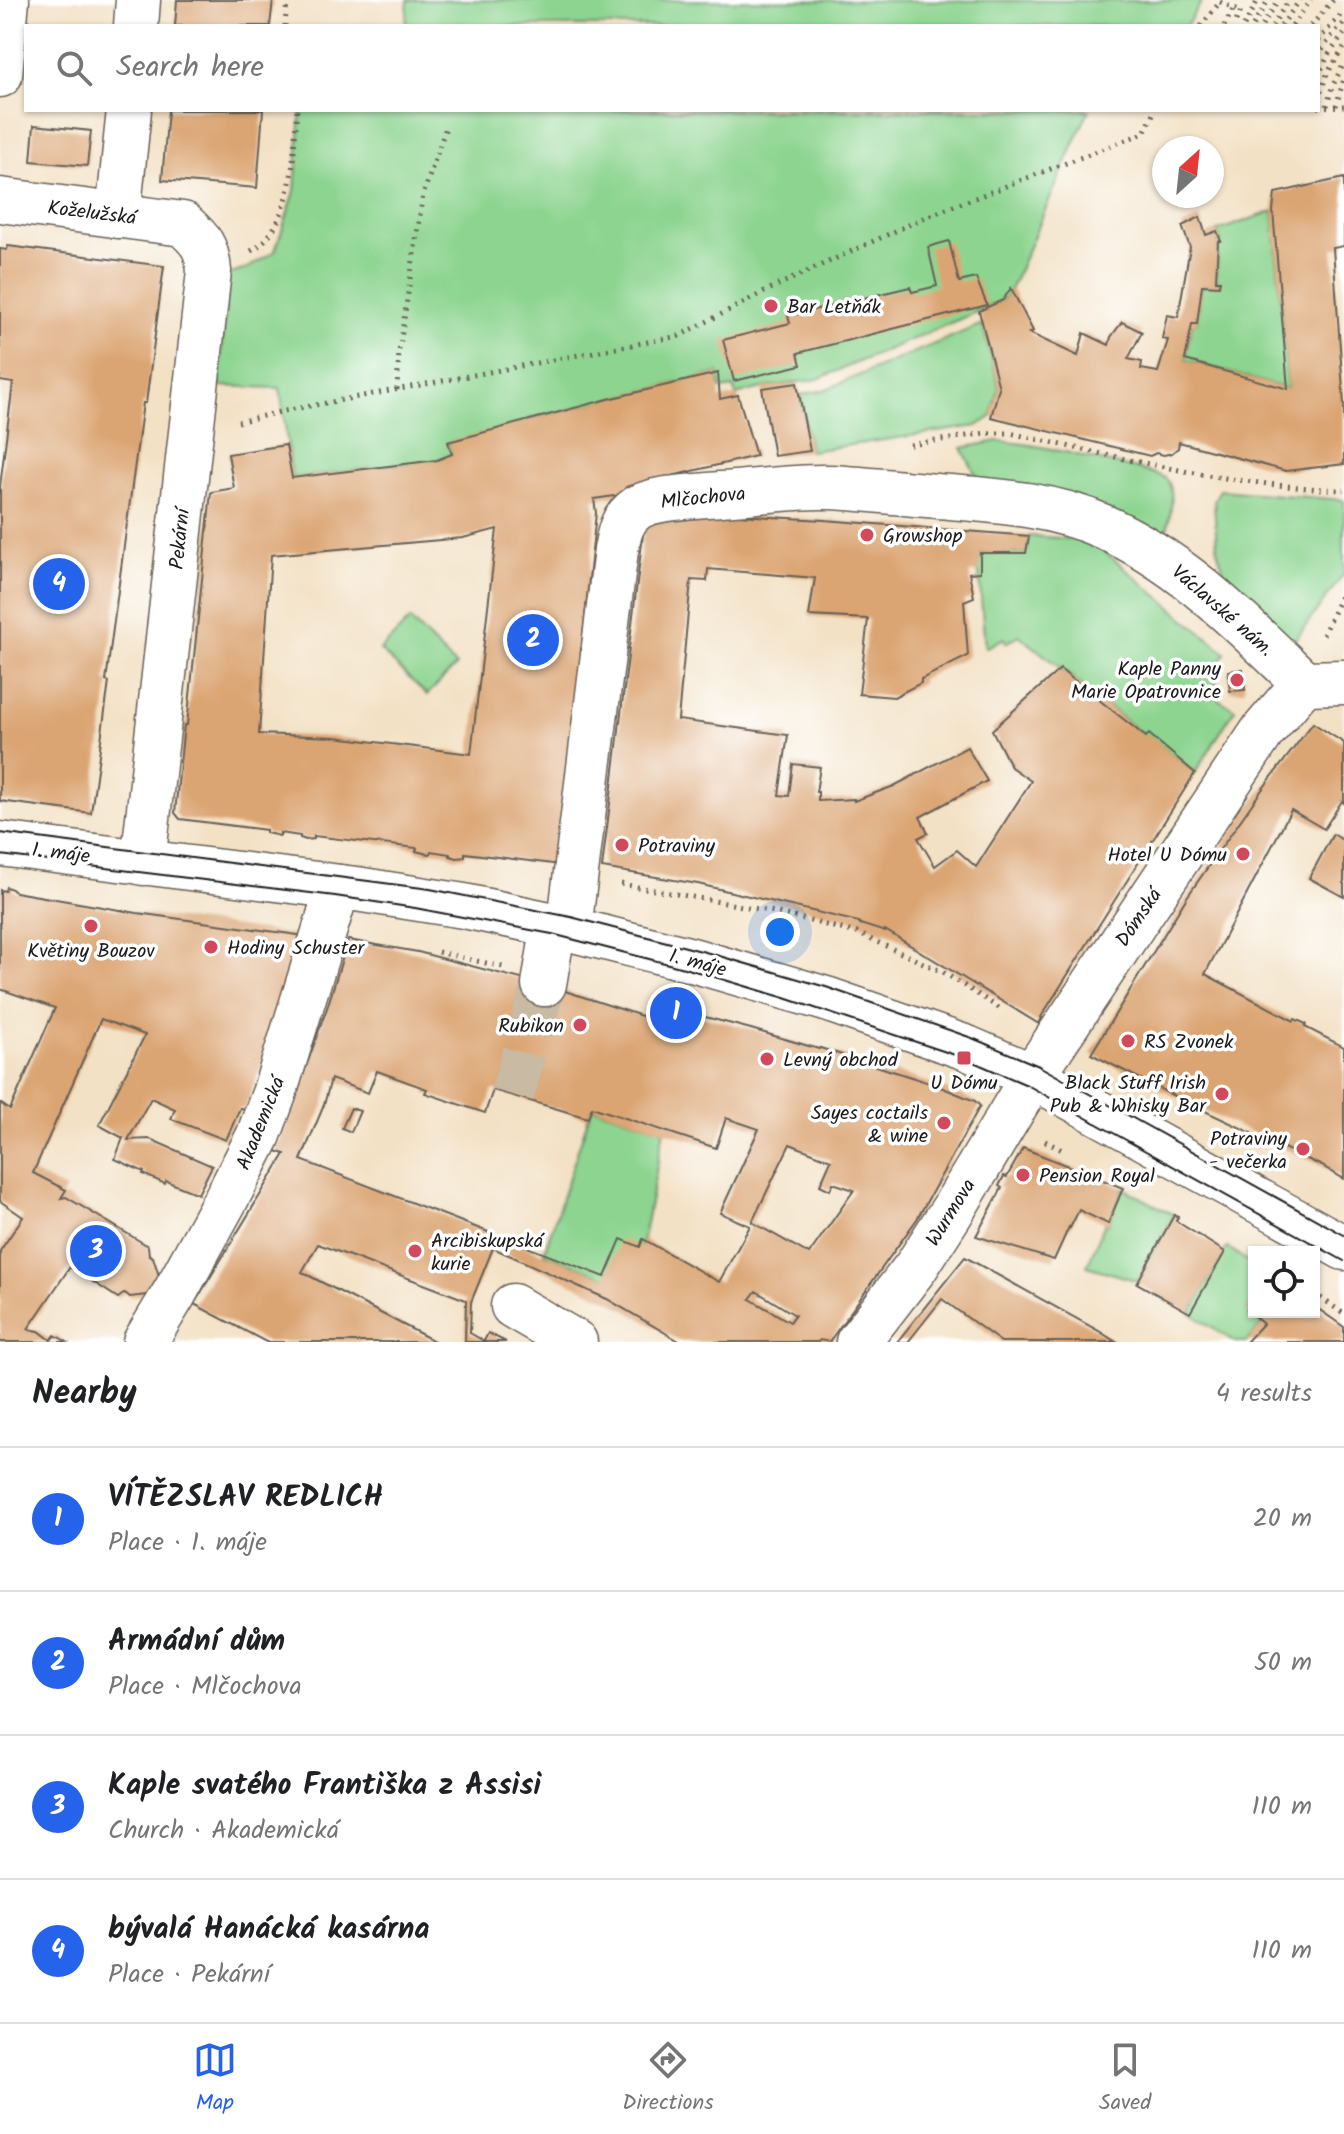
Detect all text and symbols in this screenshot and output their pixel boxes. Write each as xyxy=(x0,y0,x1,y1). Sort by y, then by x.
search box xyxy=(24,24,1320,112)
text: Search here xyxy=(116,44,264,92)
icon: search xyxy=(52,46,96,90)
north arrow xyxy=(1152,136,1224,208)
street label: Koželužská xyxy=(46,193,139,235)
place label: Bar Letňák xyxy=(787,292,881,324)
marker: Bar Letňák xyxy=(762,297,780,315)
street label: Mlčochova xyxy=(659,479,747,519)
street label: Pekární xyxy=(162,504,200,571)
place label: Growshop xyxy=(883,521,963,553)
marker: Growshop xyxy=(858,526,876,544)
pin: 4 xyxy=(33,554,85,614)
street label: Václavské nám. xyxy=(1163,558,1280,665)
pin: 2 xyxy=(507,610,559,670)
place label: Kaple Panny Marie Opatrovnice xyxy=(1071,654,1222,709)
marker: Kaple Panny Marie Opatrovnice xyxy=(1228,671,1246,689)
place label: Potraviny xyxy=(638,831,716,863)
street label: 1. máje xyxy=(30,835,92,873)
marker: Potraviny xyxy=(613,836,631,854)
place label: Hotel U Dómu xyxy=(1107,840,1227,872)
marker: Hotel U Dómu xyxy=(1234,845,1252,863)
street label: Dómská xyxy=(1108,881,1172,954)
your location xyxy=(760,912,800,952)
marker: Květiny Bouzov xyxy=(82,917,100,935)
place label: Hodiny Schuster xyxy=(227,933,365,965)
place label: Květiny Bouzov xyxy=(27,936,155,968)
marker: Hodiny Schuster xyxy=(202,938,220,956)
street label: 1. máje xyxy=(665,941,730,987)
pin: 1 xyxy=(650,983,702,1043)
place label: Rubikon xyxy=(498,1011,564,1043)
marker: Rubikon xyxy=(571,1016,589,1034)
place label: RS Zvonek xyxy=(1144,1027,1234,1059)
marker: RS Zvonek xyxy=(1119,1032,1137,1050)
place label: Levný obchod xyxy=(783,1045,899,1077)
marker: U Dómu xyxy=(955,1049,973,1067)
marker: Levný obchod xyxy=(758,1050,776,1068)
place label: U Dómu xyxy=(930,1068,998,1100)
place label: Black Stuff Irish Pub & Whisky Bar xyxy=(1050,1068,1207,1123)
street label: Akademická xyxy=(229,1071,296,1175)
marker: Black Stuff Irish Pub & Whisky Bar xyxy=(1213,1085,1231,1103)
place label: Sayes coctails & wine xyxy=(811,1098,928,1153)
marker: Sayes coctails & wine xyxy=(935,1114,953,1132)
place label: Potraviny - večerka xyxy=(1209,1124,1288,1179)
marker: Potraviny - večerka xyxy=(1294,1140,1312,1158)
place label: Pension Royal xyxy=(1039,1161,1155,1193)
marker: Pension Royal xyxy=(1014,1166,1032,1184)
street label: Wurmova xyxy=(918,1173,985,1253)
pin: 3 xyxy=(70,1221,122,1281)
place label: Arcibiskupská kurie xyxy=(431,1226,545,1281)
marker: Arcibiskupská kurie xyxy=(406,1242,424,1260)
map controls xyxy=(1248,1246,1320,1318)
button: locate xyxy=(1248,1246,1320,1318)
text: Nearby xyxy=(32,1367,137,1421)
text: 4 results xyxy=(1216,1373,1312,1415)
text: VÍTĚZSLAV REDLICH xyxy=(108,1474,383,1522)
text: 1 xyxy=(54,1498,62,1540)
text: 20 m xyxy=(1253,1498,1312,1540)
text: Place · 1. máje xyxy=(108,1522,267,1564)
text: Armádní dům xyxy=(108,1618,285,1666)
text: 2 xyxy=(50,1642,66,1684)
text: 50 m xyxy=(1254,1642,1312,1684)
text: Place · Mlčochova xyxy=(108,1666,302,1708)
text: Kaple svatého Františka z Assisi xyxy=(108,1762,541,1810)
text: 3 xyxy=(51,1786,65,1828)
text: 110 m xyxy=(1252,1786,1312,1828)
text: Church · Akademická xyxy=(108,1810,339,1852)
text: bývalá Hanácká kasárna xyxy=(108,1906,430,1954)
text: 4 xyxy=(51,1930,65,1972)
text: 110 m xyxy=(1252,1930,1312,1972)
text: Place · Pekární xyxy=(108,1954,270,1996)
tab: Map xyxy=(193,2038,237,2121)
tab: Directions xyxy=(622,2038,714,2121)
tab: Saved xyxy=(1099,2038,1151,2121)

